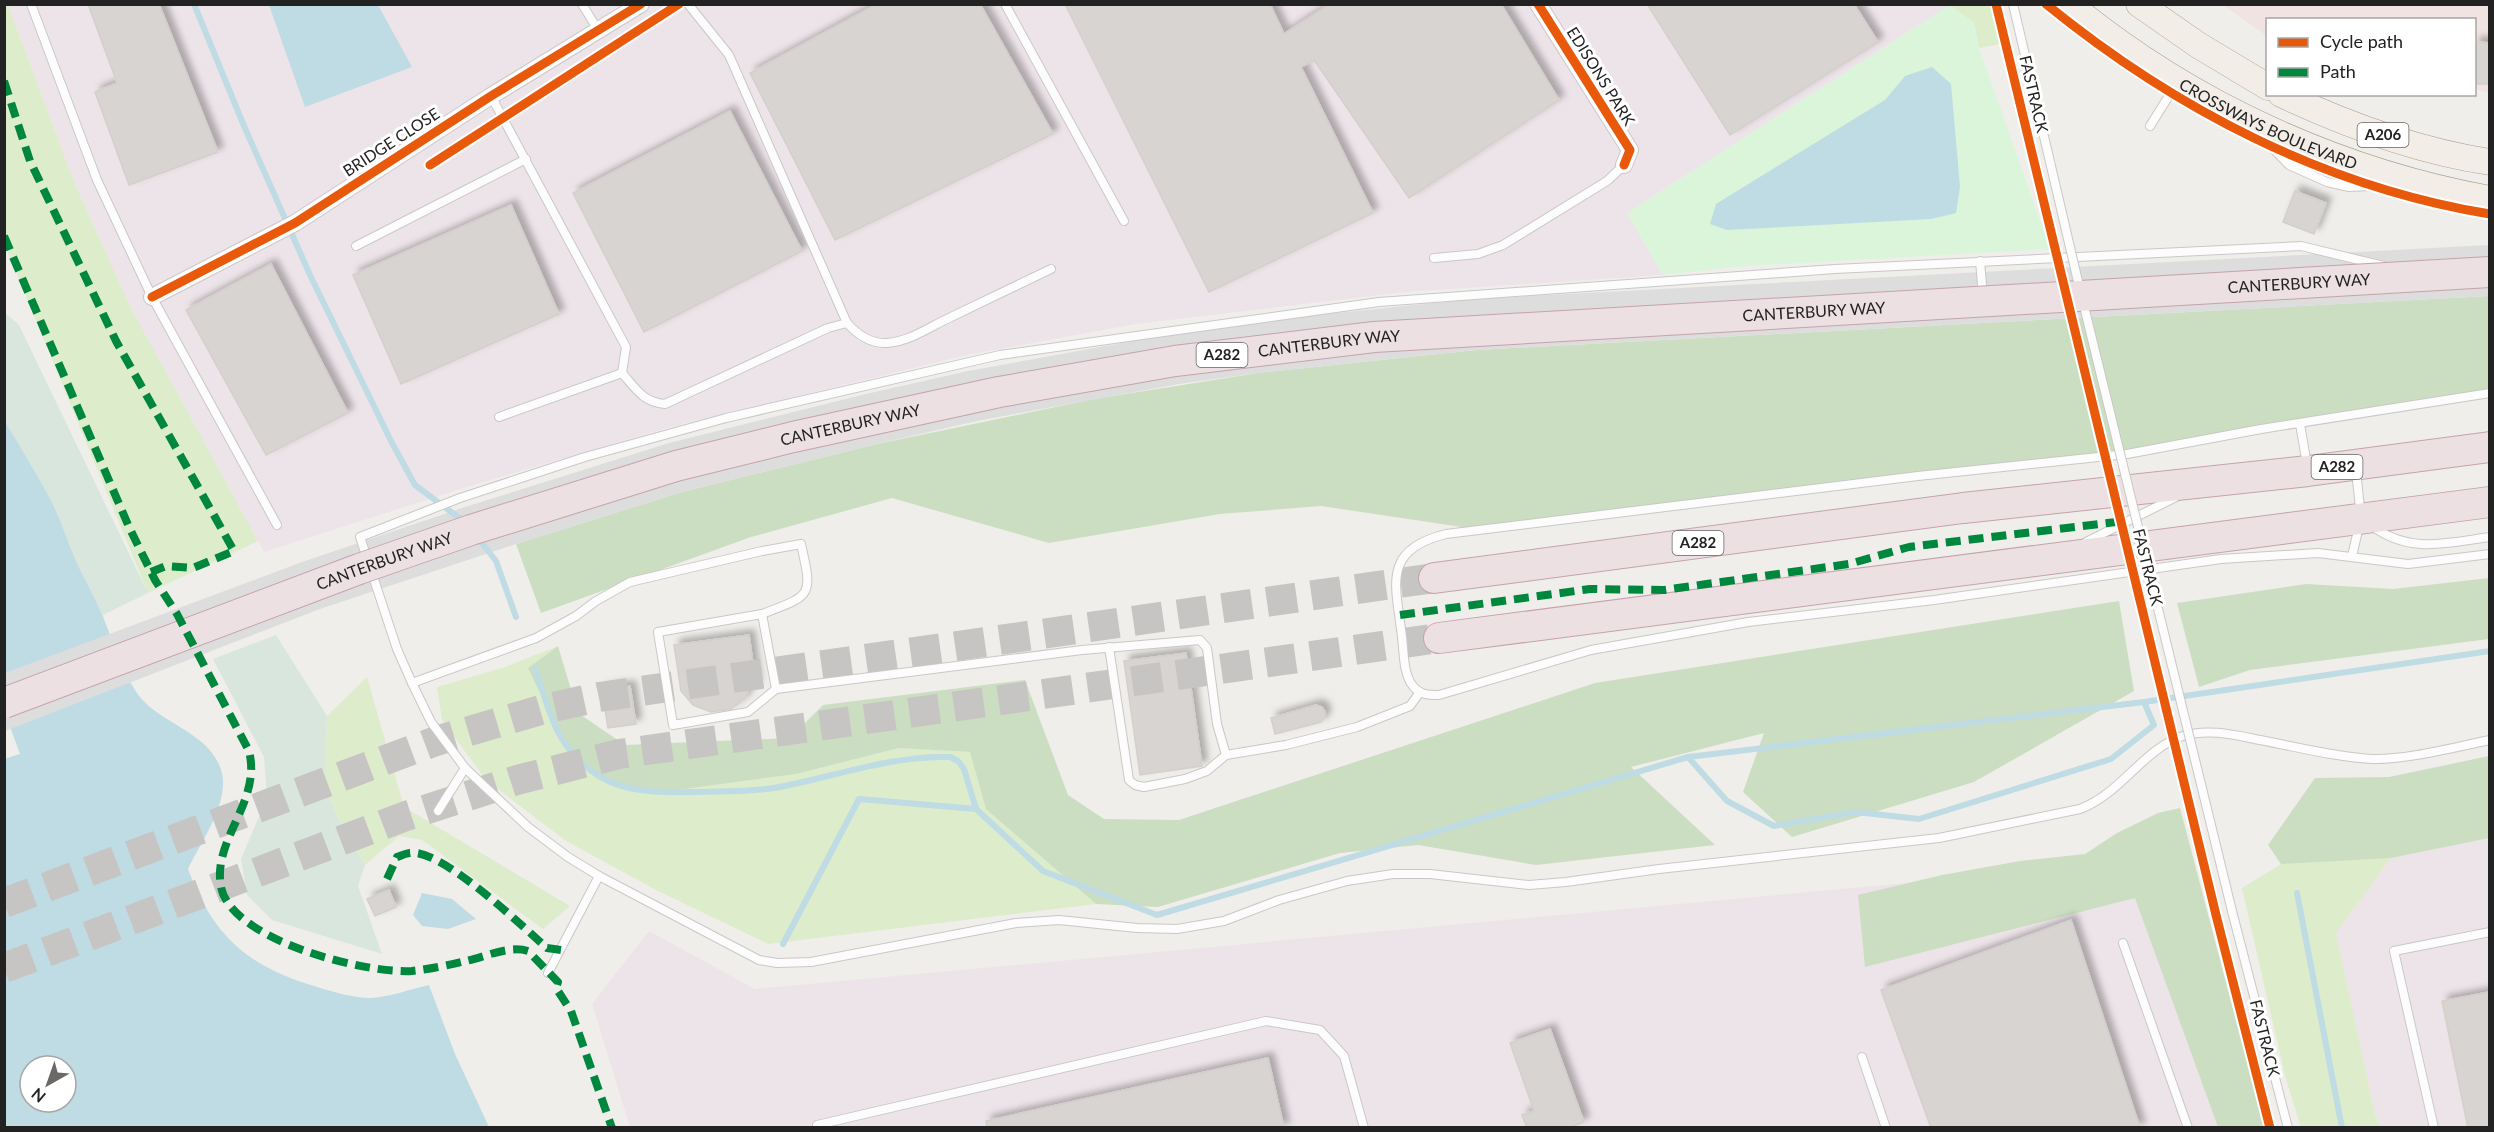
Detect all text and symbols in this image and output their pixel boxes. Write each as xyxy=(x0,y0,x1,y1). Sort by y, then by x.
legend xyxy=(2266,18,2476,96)
street label: EDISONS PARK xyxy=(1564,23,1640,129)
text: Cycle path xyxy=(2320,30,2403,52)
street label: FASTRACK xyxy=(2016,53,2053,135)
text: Path xyxy=(2320,60,2356,82)
street label: CROSSWAYS BOULEVARD xyxy=(2176,74,2360,173)
street label: BRIDGE CLOSE xyxy=(339,103,443,180)
road number: A206 xyxy=(2358,123,2408,147)
street label: CANTERBURY WAY xyxy=(2227,269,2371,296)
street label: CANTERBURY WAY xyxy=(1742,297,1886,325)
street label: CANTERBURY WAY xyxy=(1257,325,1401,360)
road number: A282 xyxy=(1196,343,1248,367)
street label: CANTERBURY WAY xyxy=(778,399,922,449)
road number: A282 xyxy=(2312,455,2362,479)
street label: FASTRACK xyxy=(2130,526,2167,608)
street label: CANTERBURY WAY xyxy=(313,527,455,593)
road number: A282 xyxy=(1672,531,1724,555)
street label: FASTRACK xyxy=(2247,997,2284,1079)
north arrow xyxy=(18,1054,78,1114)
text: N xyxy=(27,1085,49,1107)

